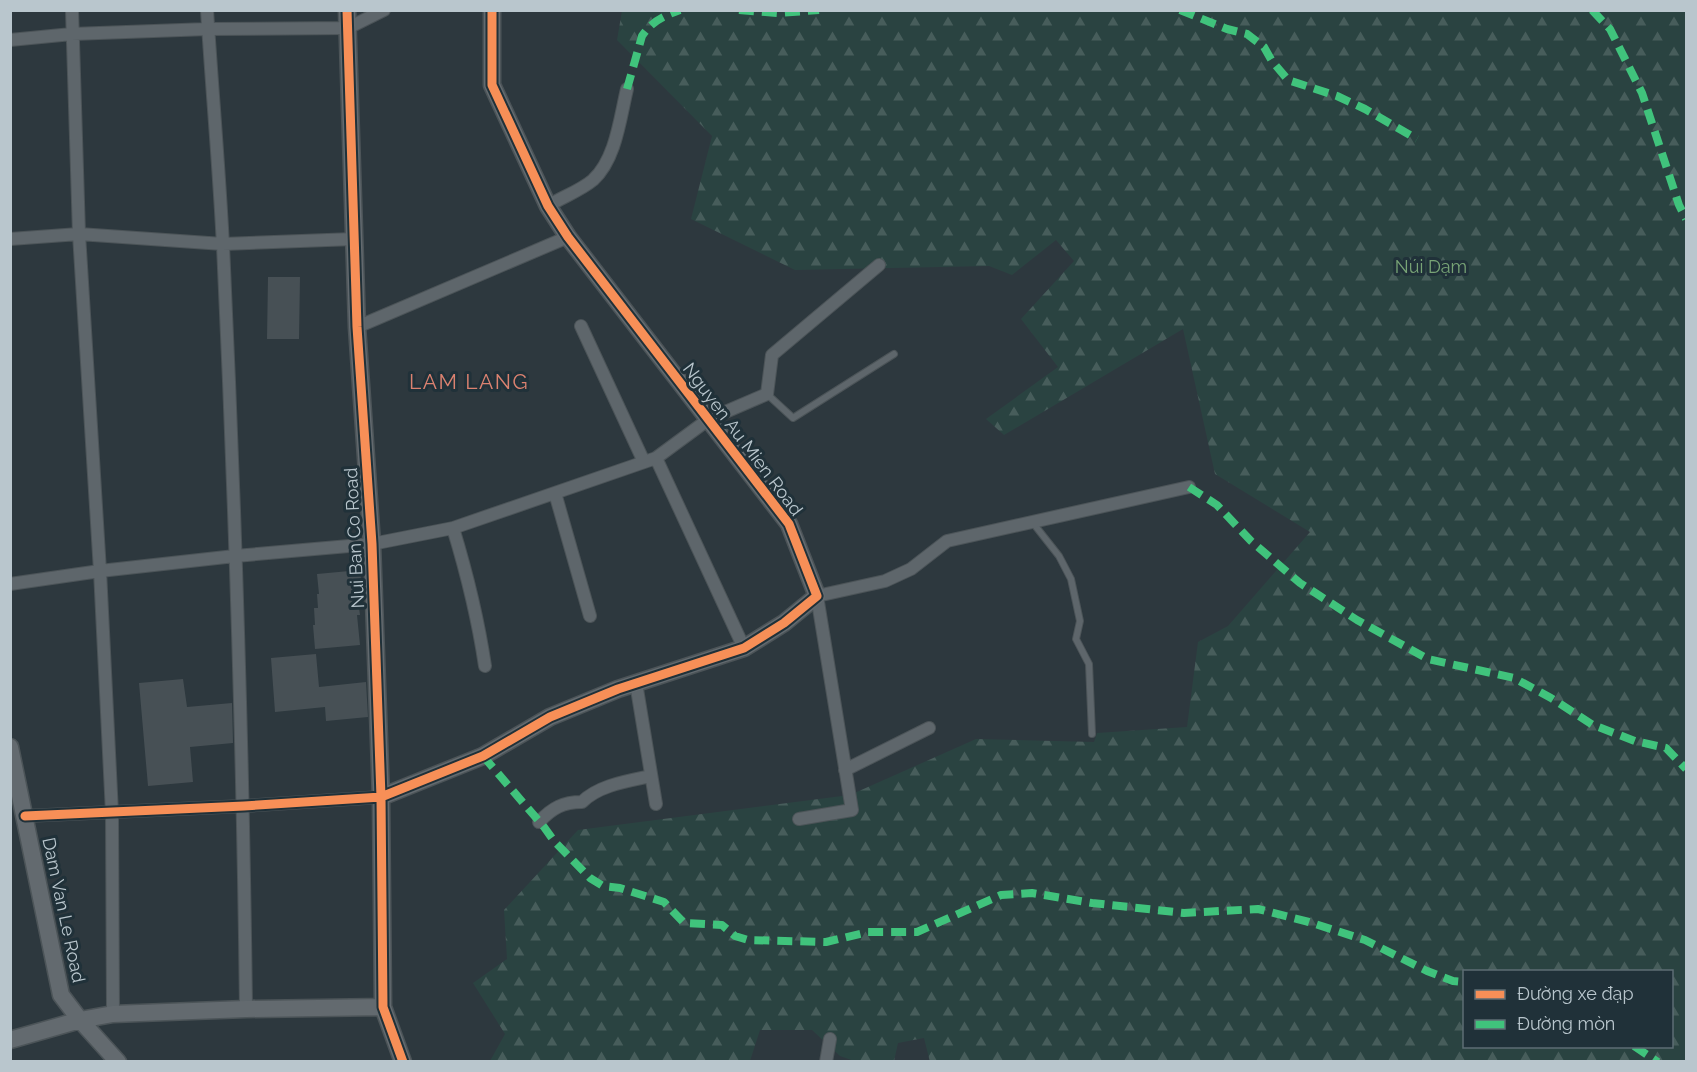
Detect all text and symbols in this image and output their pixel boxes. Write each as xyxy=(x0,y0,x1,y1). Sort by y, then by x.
park label: Núi Dạm xyxy=(1395,256,1467,277)
street label: Nguyen Au Mien Road xyxy=(679,358,807,520)
district label: LAM LANG xyxy=(409,369,529,394)
street label: Nui Ban Co Road xyxy=(340,467,368,609)
street label: Dam Van Le Road xyxy=(38,835,90,985)
legend xyxy=(1463,970,1673,1048)
text: Đường xe đạp xyxy=(1517,983,1634,1004)
text: Đường mòn xyxy=(1517,1013,1615,1034)

